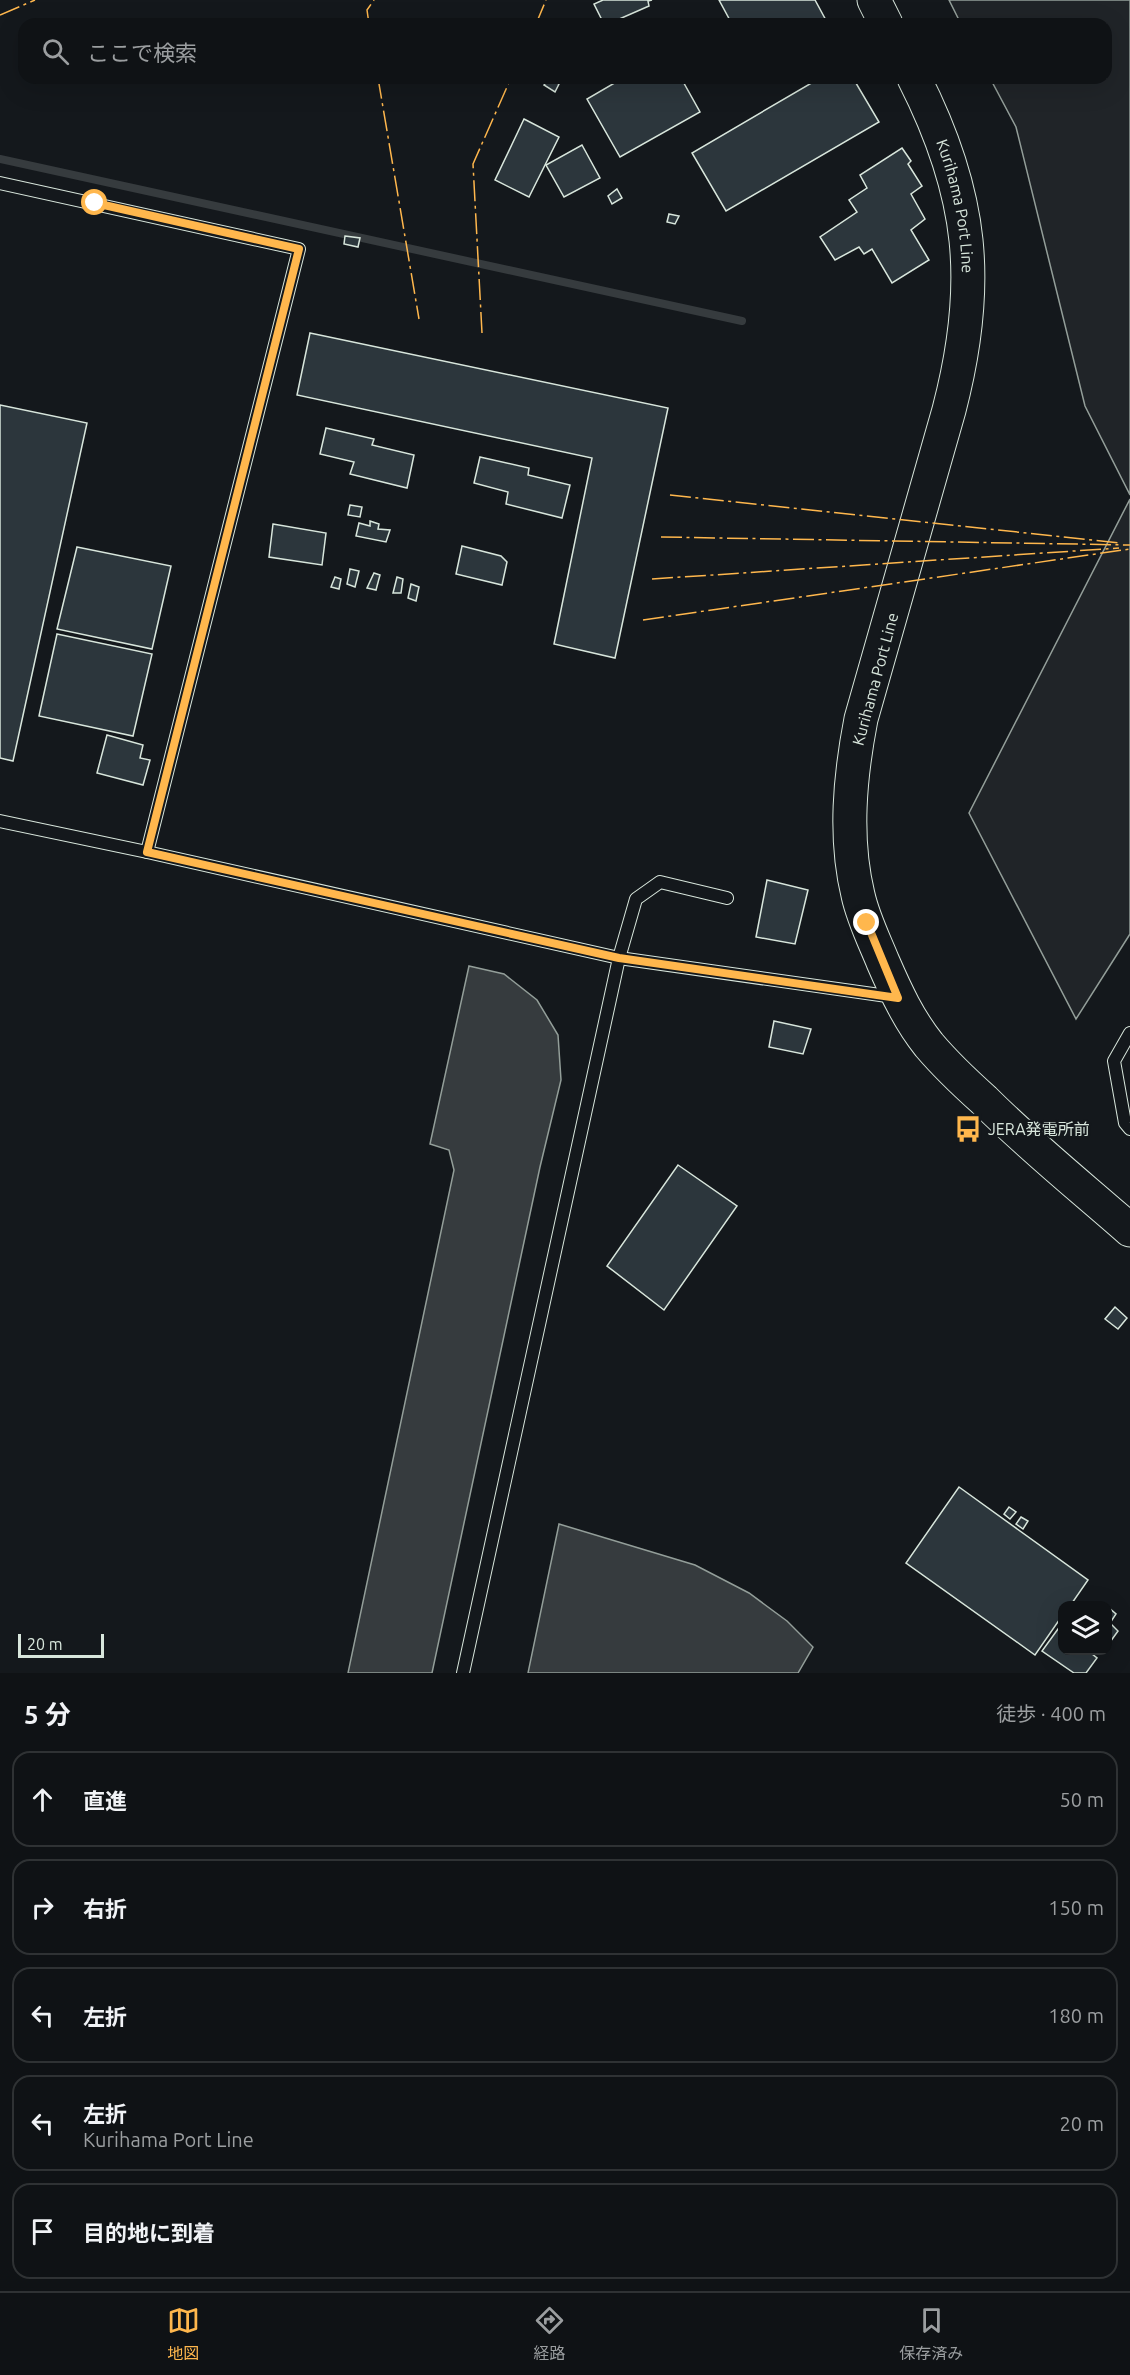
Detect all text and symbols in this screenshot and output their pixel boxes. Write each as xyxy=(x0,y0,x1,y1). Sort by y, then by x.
search box xyxy=(18,18,1112,84)
icon: search xyxy=(39,35,72,68)
text: ここで検索 xyxy=(87,40,197,65)
street label: Kurihama Port Line xyxy=(933,137,977,273)
route start xyxy=(81,189,107,215)
street label: Kurihama Port Line xyxy=(849,611,901,747)
route end xyxy=(853,909,879,935)
bus stop icon: JERA発電所前 xyxy=(953,1114,983,1144)
place label: JERA発電所前 xyxy=(988,1120,1090,1138)
map controls xyxy=(1058,1601,1112,1655)
button: layers xyxy=(1058,1601,1112,1655)
scale bar xyxy=(18,1631,104,1658)
text: 20 m xyxy=(27,1635,63,1653)
text: 5 分 xyxy=(24,1700,71,1729)
text: 徒歩 · 400 m xyxy=(996,1702,1106,1725)
icon: ahead xyxy=(26,1783,59,1816)
text: 直進 xyxy=(83,1788,127,1813)
text: 50 m xyxy=(1060,1788,1104,1811)
icon: right xyxy=(26,1891,59,1924)
text: 右折 xyxy=(83,1896,127,1921)
text: 150 m xyxy=(1048,1896,1104,1919)
icon: left xyxy=(26,1999,59,2032)
text: 左折 xyxy=(83,2004,127,2029)
text: 180 m xyxy=(1048,2004,1104,2027)
text: 左折 xyxy=(83,2101,127,2126)
icon: left xyxy=(26,2107,59,2140)
text: 20 m xyxy=(1060,2112,1104,2135)
text: Kurihama Port Line xyxy=(83,2128,254,2151)
icon: arrive xyxy=(26,2215,59,2248)
text: 目的地に到着 xyxy=(83,2220,215,2245)
tab: 地図 xyxy=(167,2304,200,2364)
tab: 経路 xyxy=(533,2304,566,2364)
tab: 保存済み xyxy=(899,2304,963,2364)

